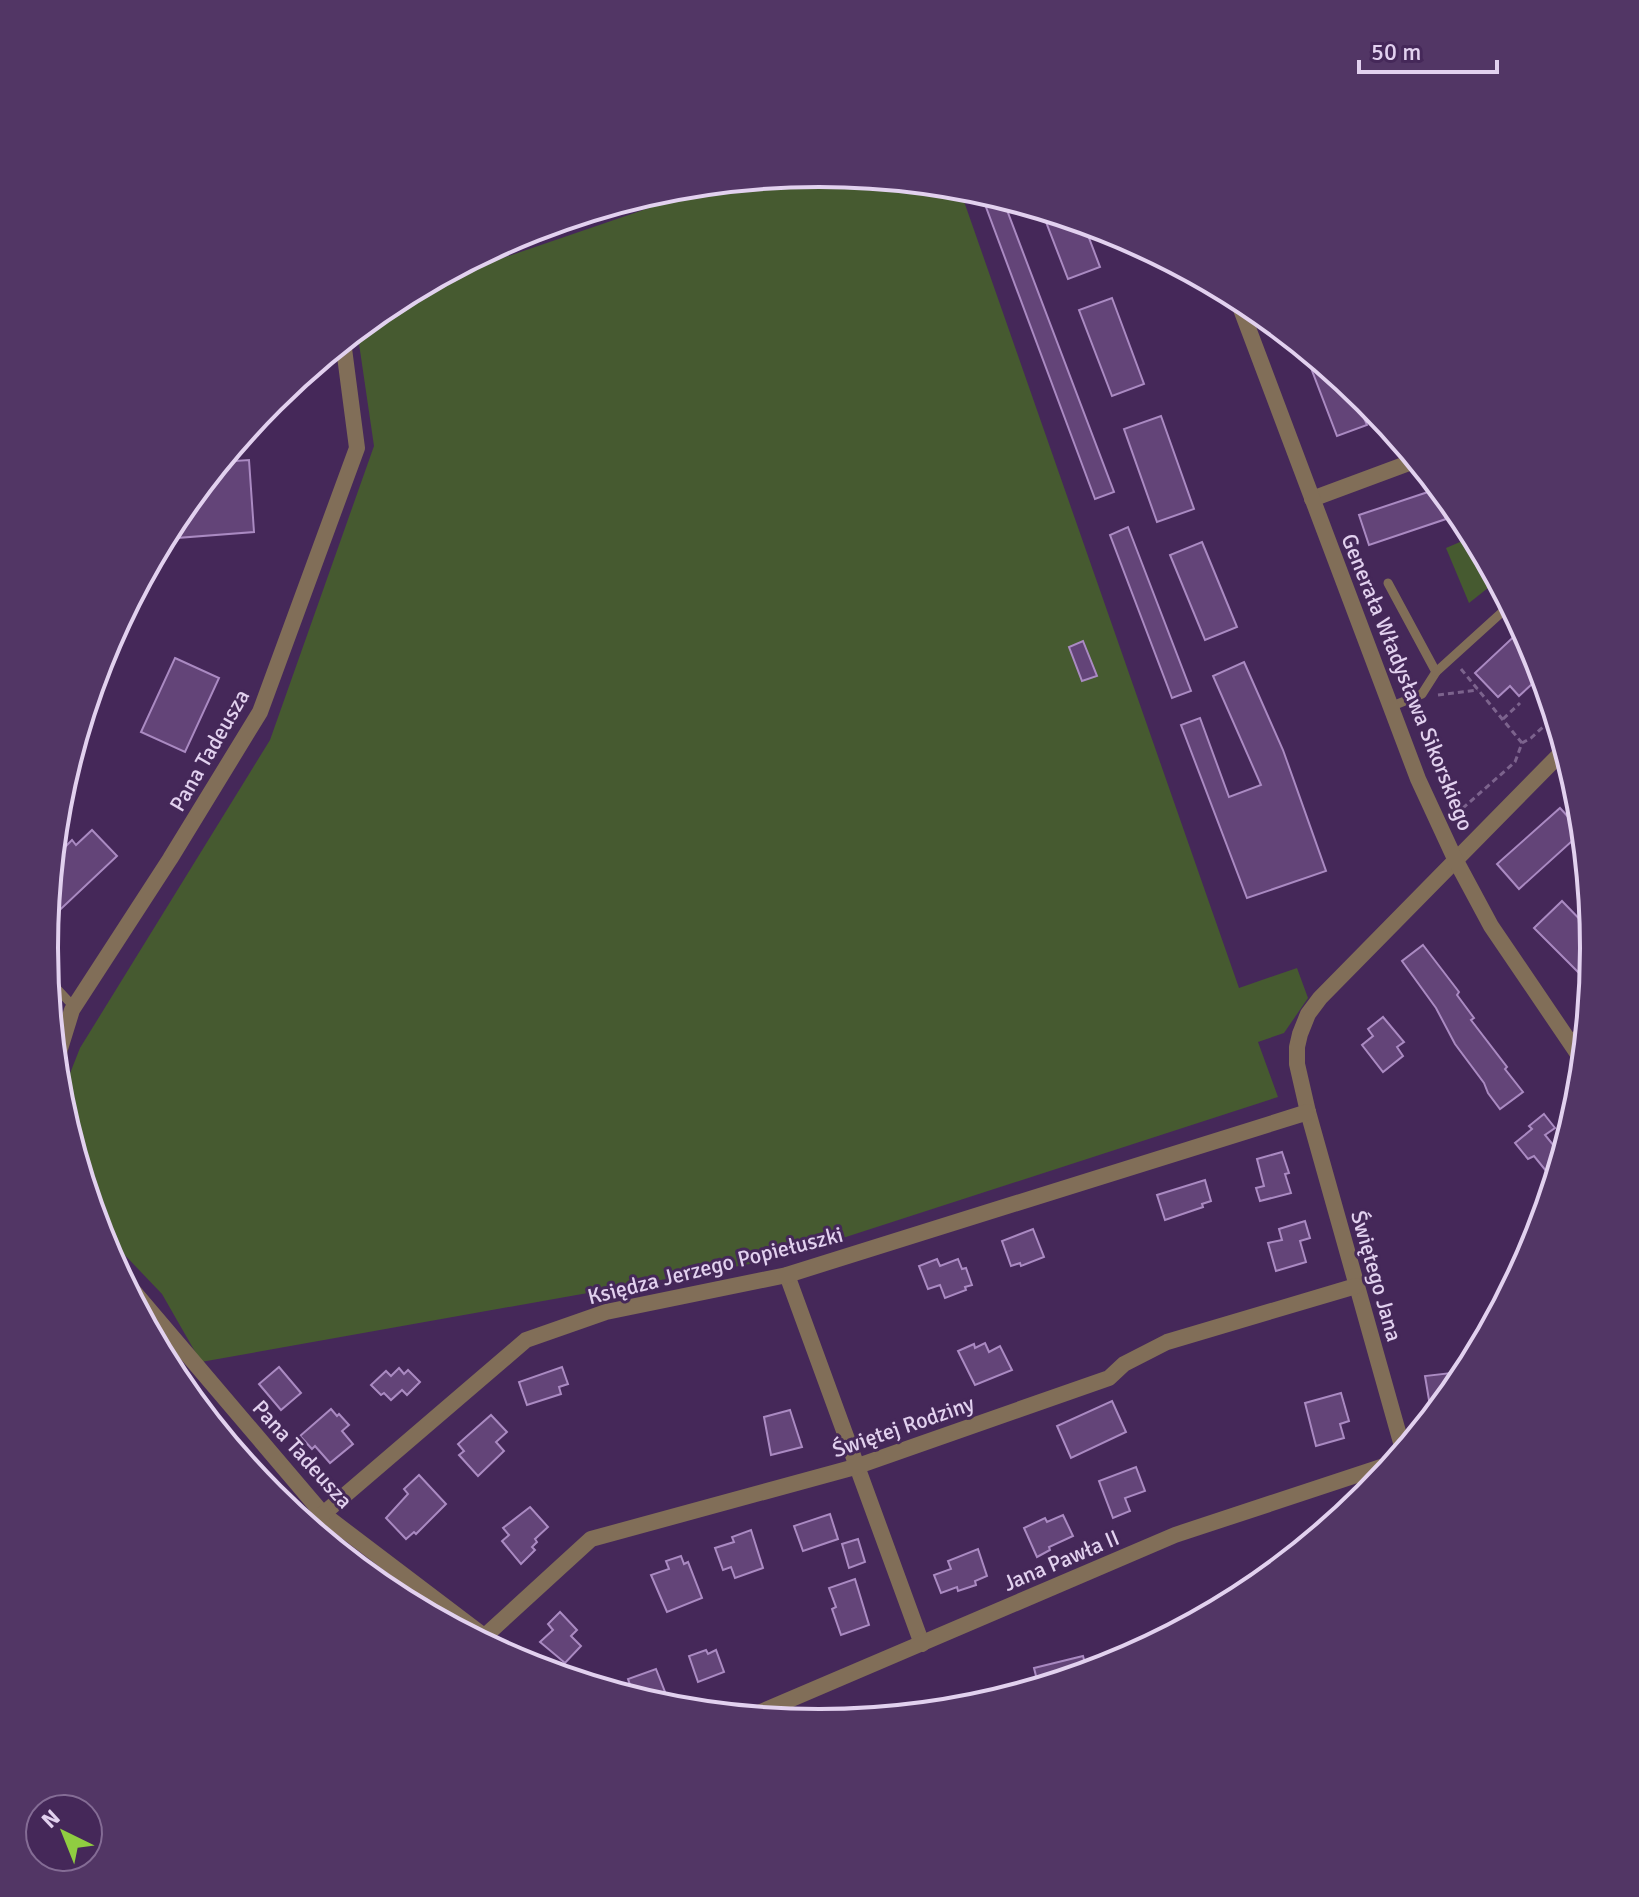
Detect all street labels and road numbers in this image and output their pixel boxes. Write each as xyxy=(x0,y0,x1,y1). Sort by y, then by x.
street label: Generała Władysława Sikorskiego xyxy=(1335,530,1480,835)
street label: Pana Tadeusza xyxy=(164,684,255,816)
street label: Świętego Jana xyxy=(1345,1208,1408,1345)
street label: Księdza Jerzego Popiełuszki xyxy=(585,1221,846,1310)
street label: Świętej Rodziny xyxy=(829,1389,978,1463)
street label: Pana Tadeusza xyxy=(247,1394,358,1514)
street label: Jana Pawła II xyxy=(999,1524,1123,1597)

